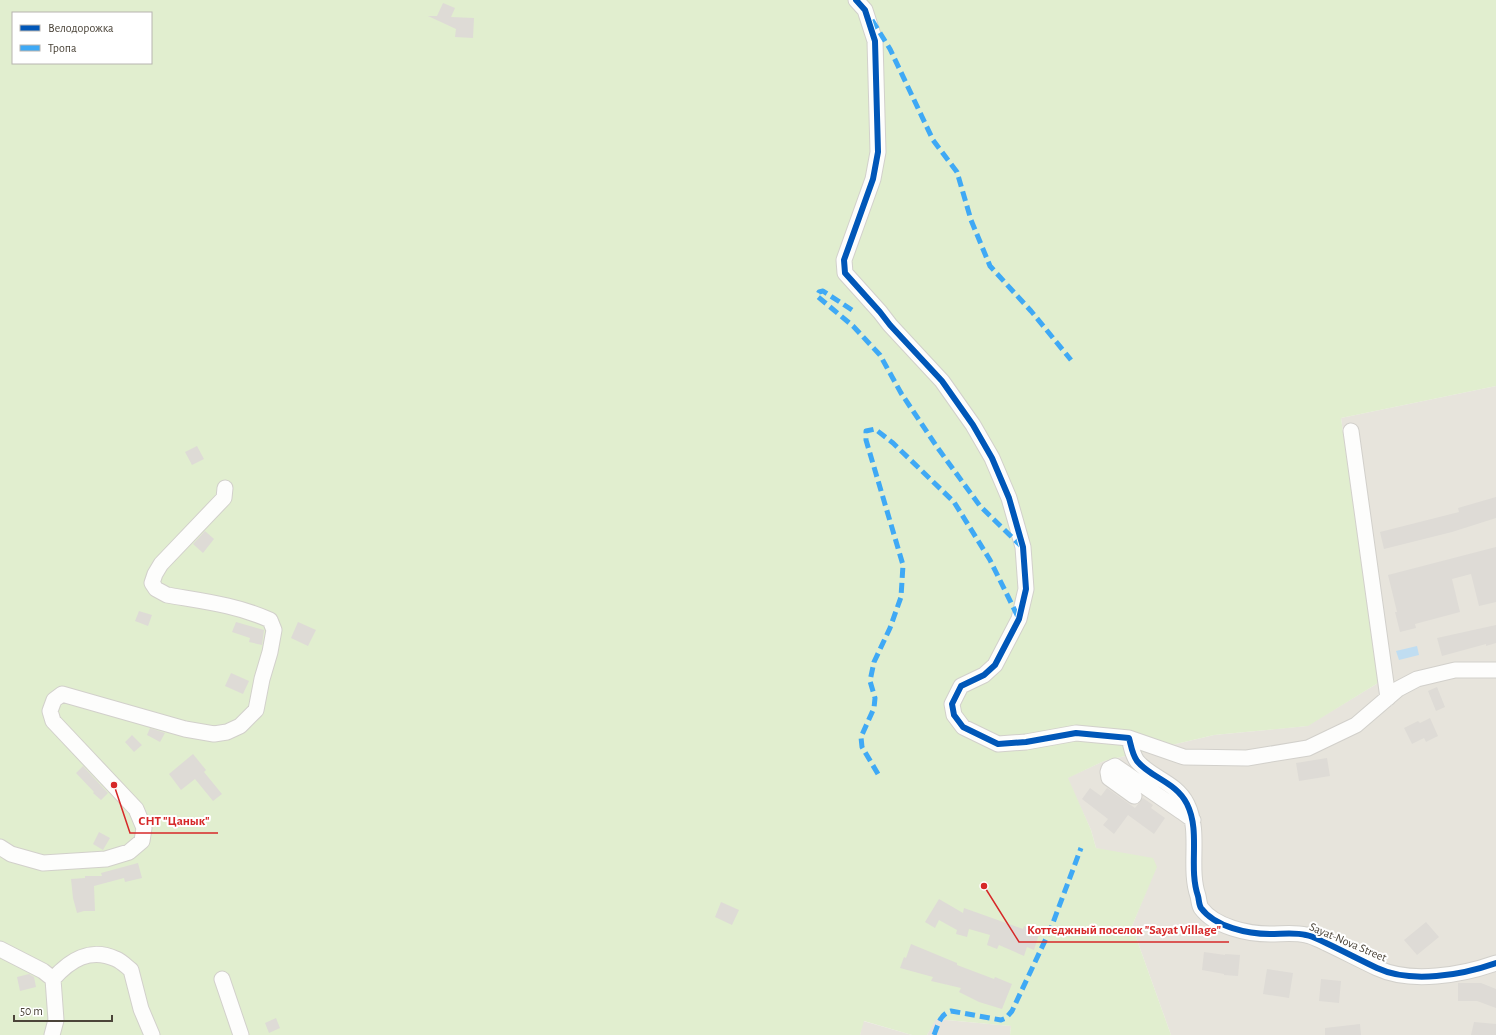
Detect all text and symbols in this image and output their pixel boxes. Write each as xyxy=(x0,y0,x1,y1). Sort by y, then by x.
legend xyxy=(12,12,152,64)
text: Велодорожка xyxy=(48,22,114,34)
text: Тропа xyxy=(48,42,77,54)
callout: СНТ "Цанык" xyxy=(130,808,218,833)
text: СНТ "Цанык" xyxy=(138,815,210,828)
callout: Коттеджный поселок "Sayat Village" xyxy=(1019,917,1229,942)
street label: Sayat-Nova Street xyxy=(1307,920,1389,965)
text: Коттеджный поселок "Sayat Village" xyxy=(1027,924,1221,937)
scale bar xyxy=(14,997,112,1023)
text: 50 m xyxy=(20,1005,43,1017)

